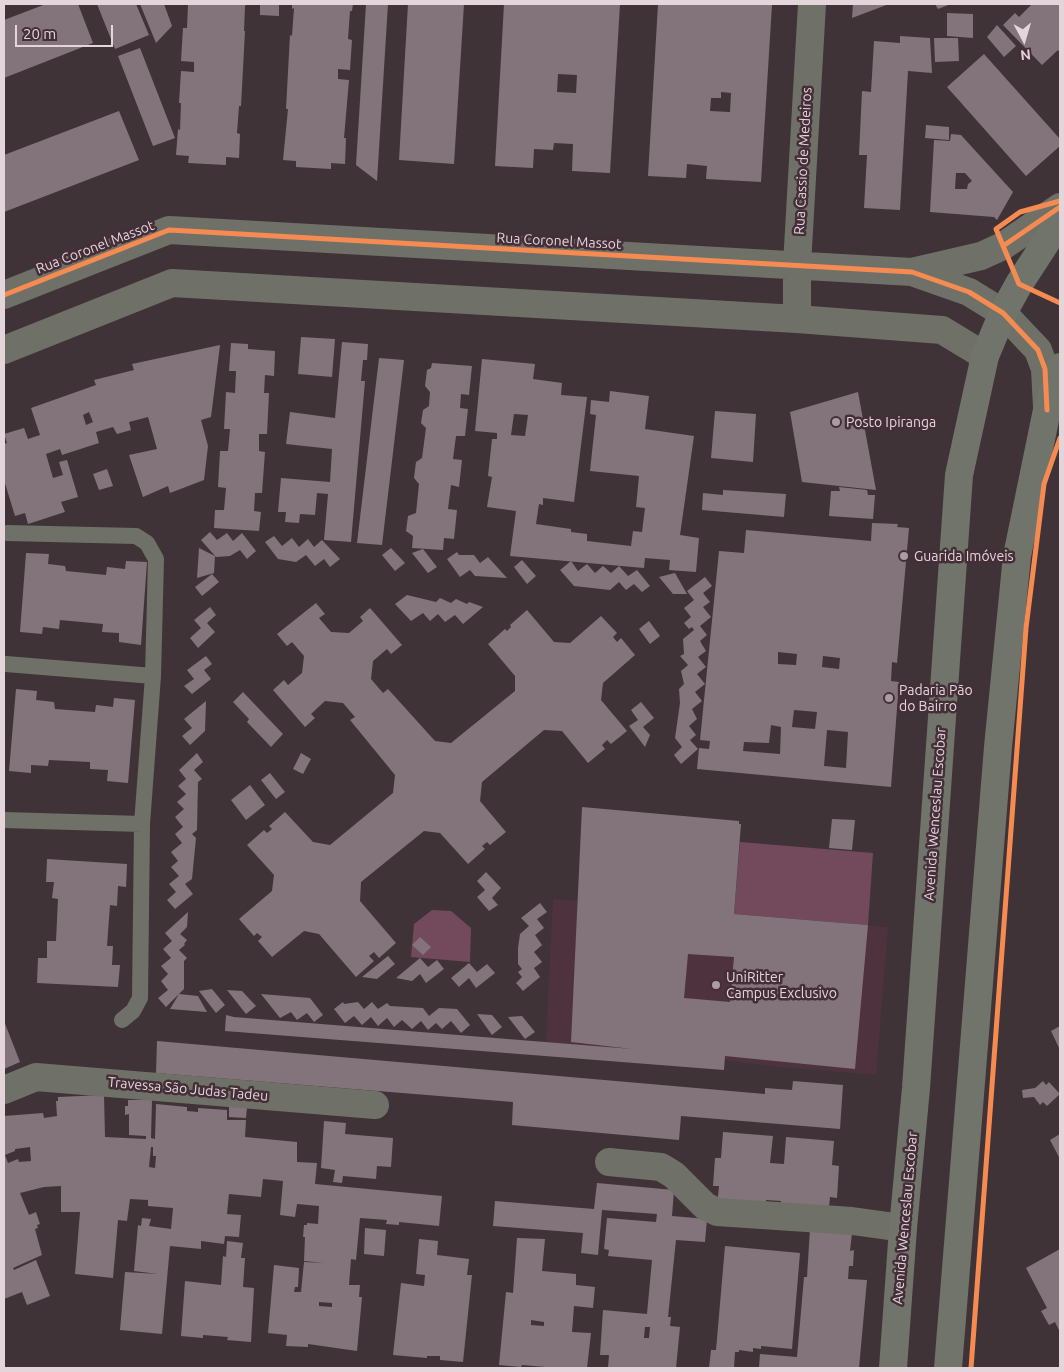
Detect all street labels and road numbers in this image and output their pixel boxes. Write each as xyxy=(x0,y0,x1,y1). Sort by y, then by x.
street label: Rua Cassio de Medeiros xyxy=(791,87,815,235)
street label: Rua Coronel Massot xyxy=(34,217,156,277)
street label: Rua Coronel Massot xyxy=(496,229,622,253)
street label: Avenida Wenceslau Escobar xyxy=(921,727,949,901)
street label: Travessa São Judas Tadeu xyxy=(107,1074,269,1104)
street label: Avenida Wenceslau Escobar xyxy=(889,1131,921,1305)

